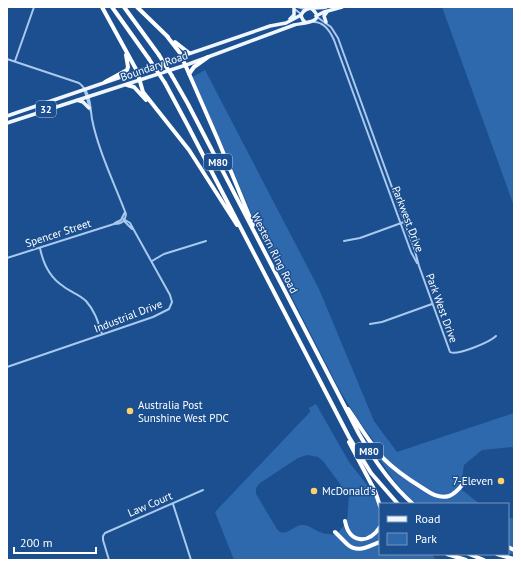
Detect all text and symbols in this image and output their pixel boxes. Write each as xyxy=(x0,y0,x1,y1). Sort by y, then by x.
street label: Boundary Road xyxy=(118,48,190,84)
road number: 32 xyxy=(36,101,56,117)
road number: M80 xyxy=(204,154,232,170)
street label: Parkwest Drive xyxy=(389,184,427,254)
street label: Western Ring Road xyxy=(249,210,301,296)
street label: Spencer Street xyxy=(23,216,93,250)
street label: Park West Drive xyxy=(423,271,461,345)
street label: Industrial Drive xyxy=(92,296,165,336)
place label: Australia Post Sunshine West PDC xyxy=(138,398,229,425)
marker: Australia Post Sunshine West PDC xyxy=(125,406,135,416)
road number: M80 xyxy=(355,443,383,459)
place label: 7-Eleven xyxy=(453,474,493,488)
marker: 7-Eleven xyxy=(496,476,506,486)
place label: McDonald's xyxy=(322,484,376,498)
marker: McDonald's xyxy=(309,486,319,496)
street label: Law Court xyxy=(126,488,175,520)
legend xyxy=(379,503,509,555)
text: Road xyxy=(415,511,440,526)
scale bar xyxy=(14,529,96,555)
text: Park xyxy=(415,531,437,546)
text: 200 m xyxy=(20,535,53,550)

